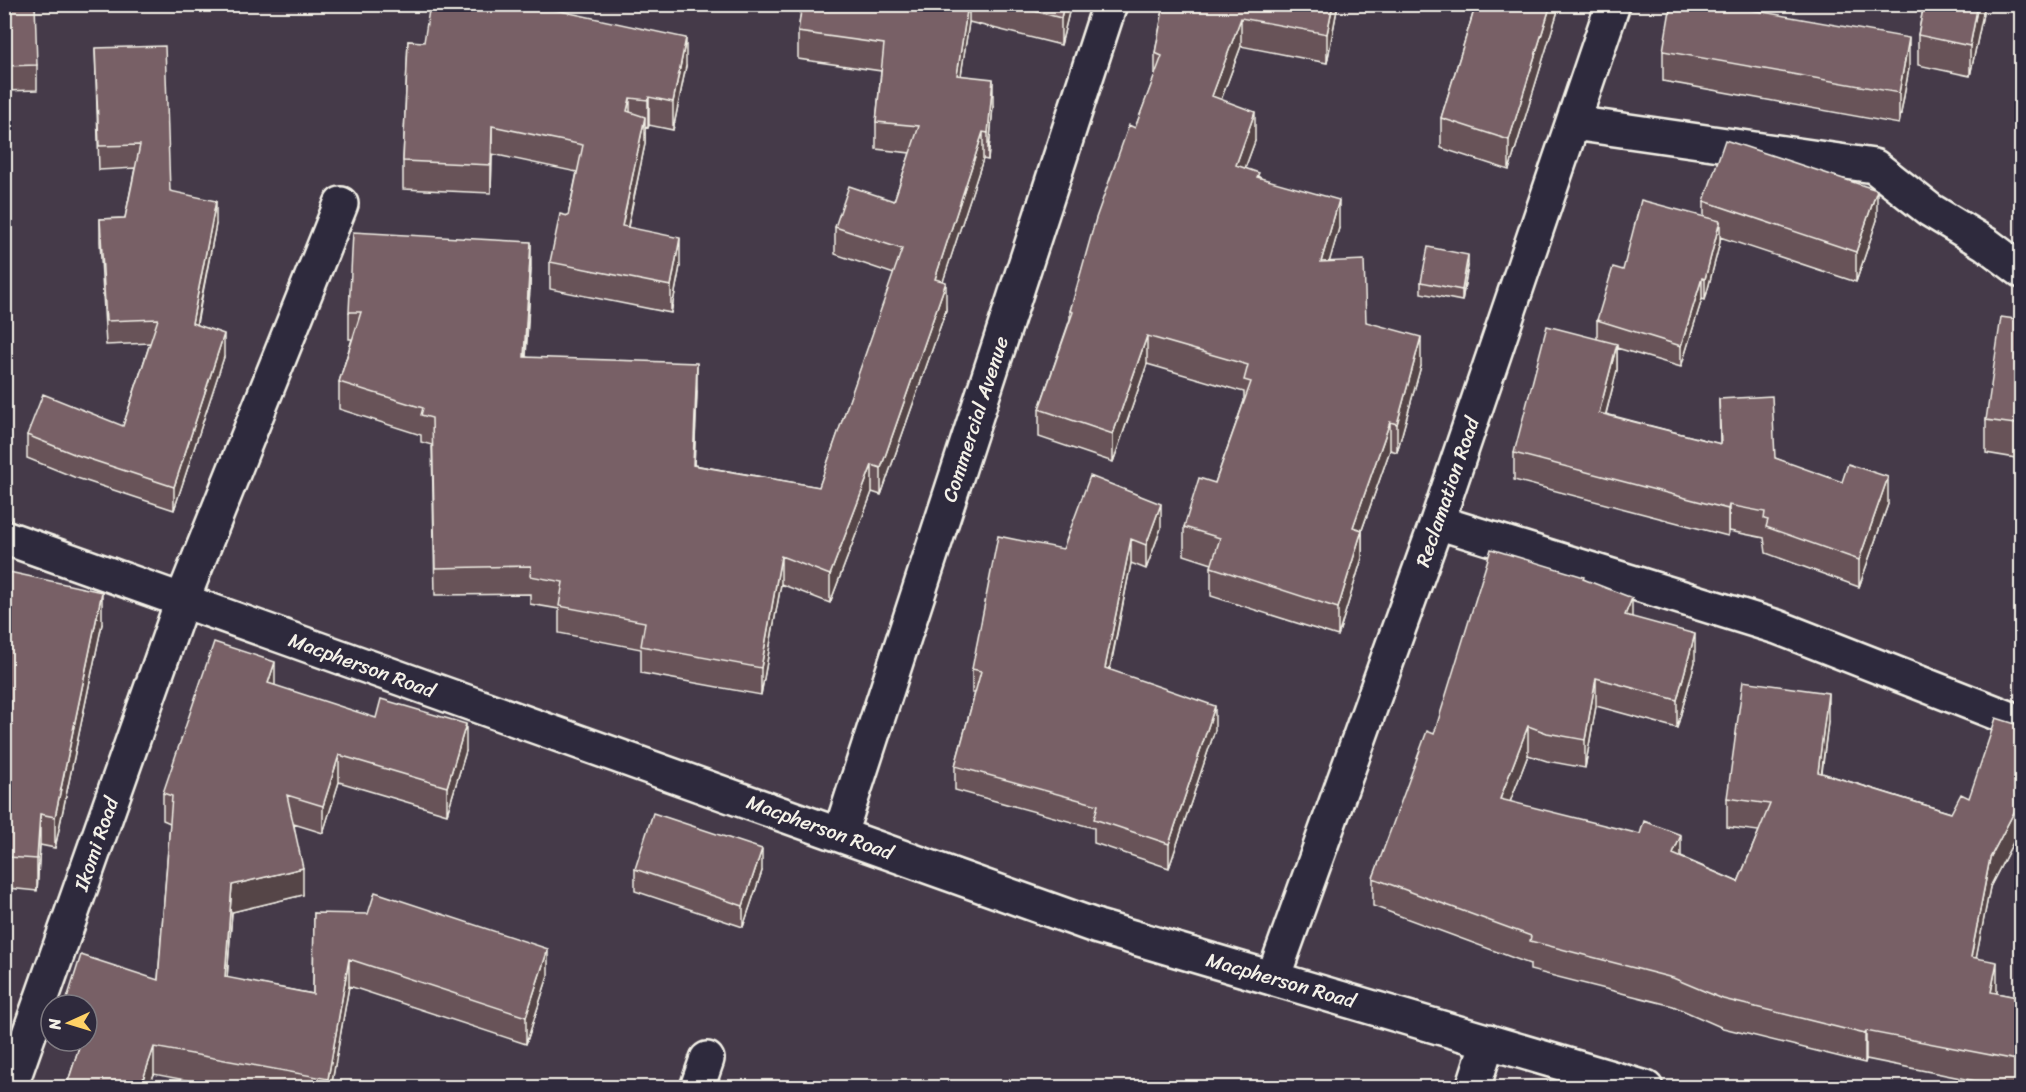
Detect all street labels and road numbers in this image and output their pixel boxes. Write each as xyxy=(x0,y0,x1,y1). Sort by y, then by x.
street label: Commercial Avenue xyxy=(932,332,1019,507)
street label: Reclamation Road xyxy=(1405,411,1490,572)
street label: Macpherson Road xyxy=(284,623,441,709)
street label: Macpherson Road xyxy=(742,785,899,871)
street label: Ikomi Road xyxy=(64,791,129,897)
street label: Macpherson Road xyxy=(1202,942,1361,1019)

